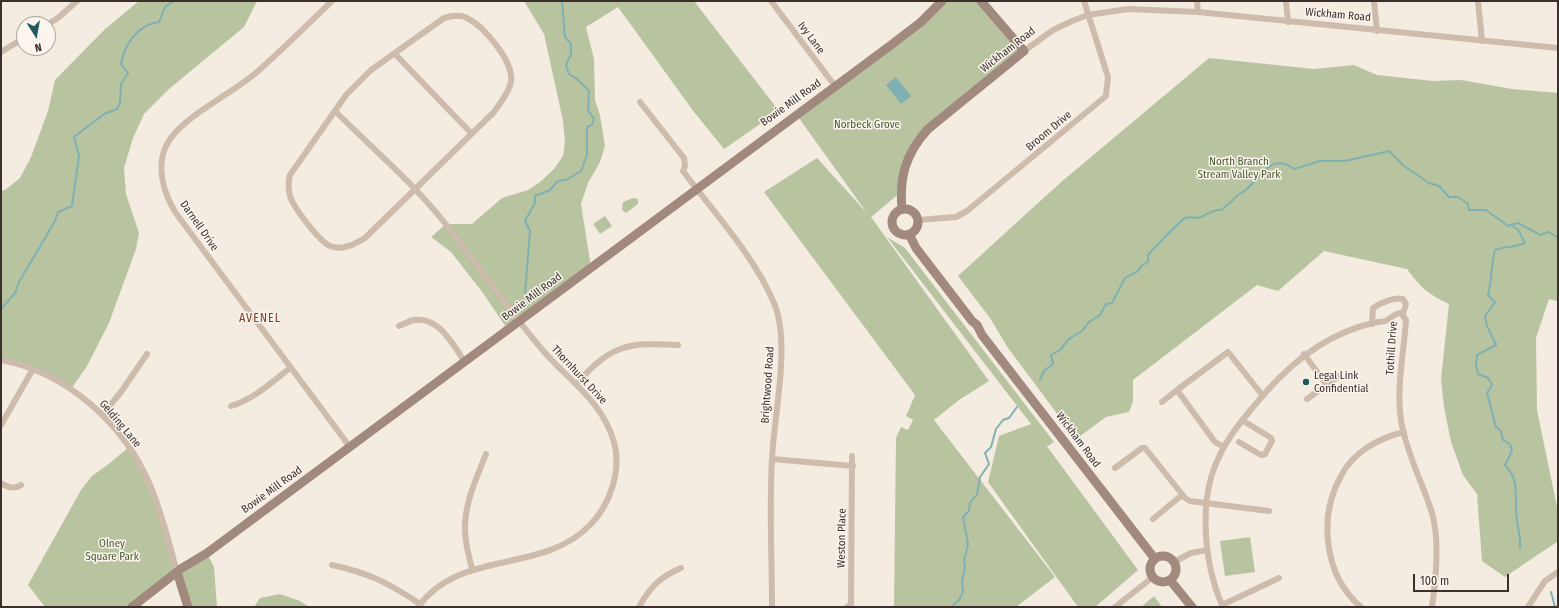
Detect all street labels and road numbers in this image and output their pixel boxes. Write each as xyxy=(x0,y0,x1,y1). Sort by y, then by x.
street label: Wickham Road xyxy=(1305,6,1371,24)
street label: Ivy Lane xyxy=(795,19,827,57)
street label: Wickham Road xyxy=(978,25,1038,75)
street label: Bowie Mill Road xyxy=(758,77,824,129)
street label: Broom Drive xyxy=(1024,108,1074,154)
street label: Darnell Drive xyxy=(177,198,221,254)
street label: Bowie Mill Road xyxy=(499,270,565,324)
street label: Tothill Drive xyxy=(1384,321,1400,375)
street label: Thornhurst Drive xyxy=(548,343,610,407)
street label: Brightwood Road xyxy=(759,346,777,424)
street label: Gelding Lane xyxy=(96,397,144,451)
street label: Wickham Road xyxy=(1053,410,1103,470)
street label: Bowie Mill Road xyxy=(239,464,305,516)
street label: Weston Place xyxy=(835,508,849,568)

